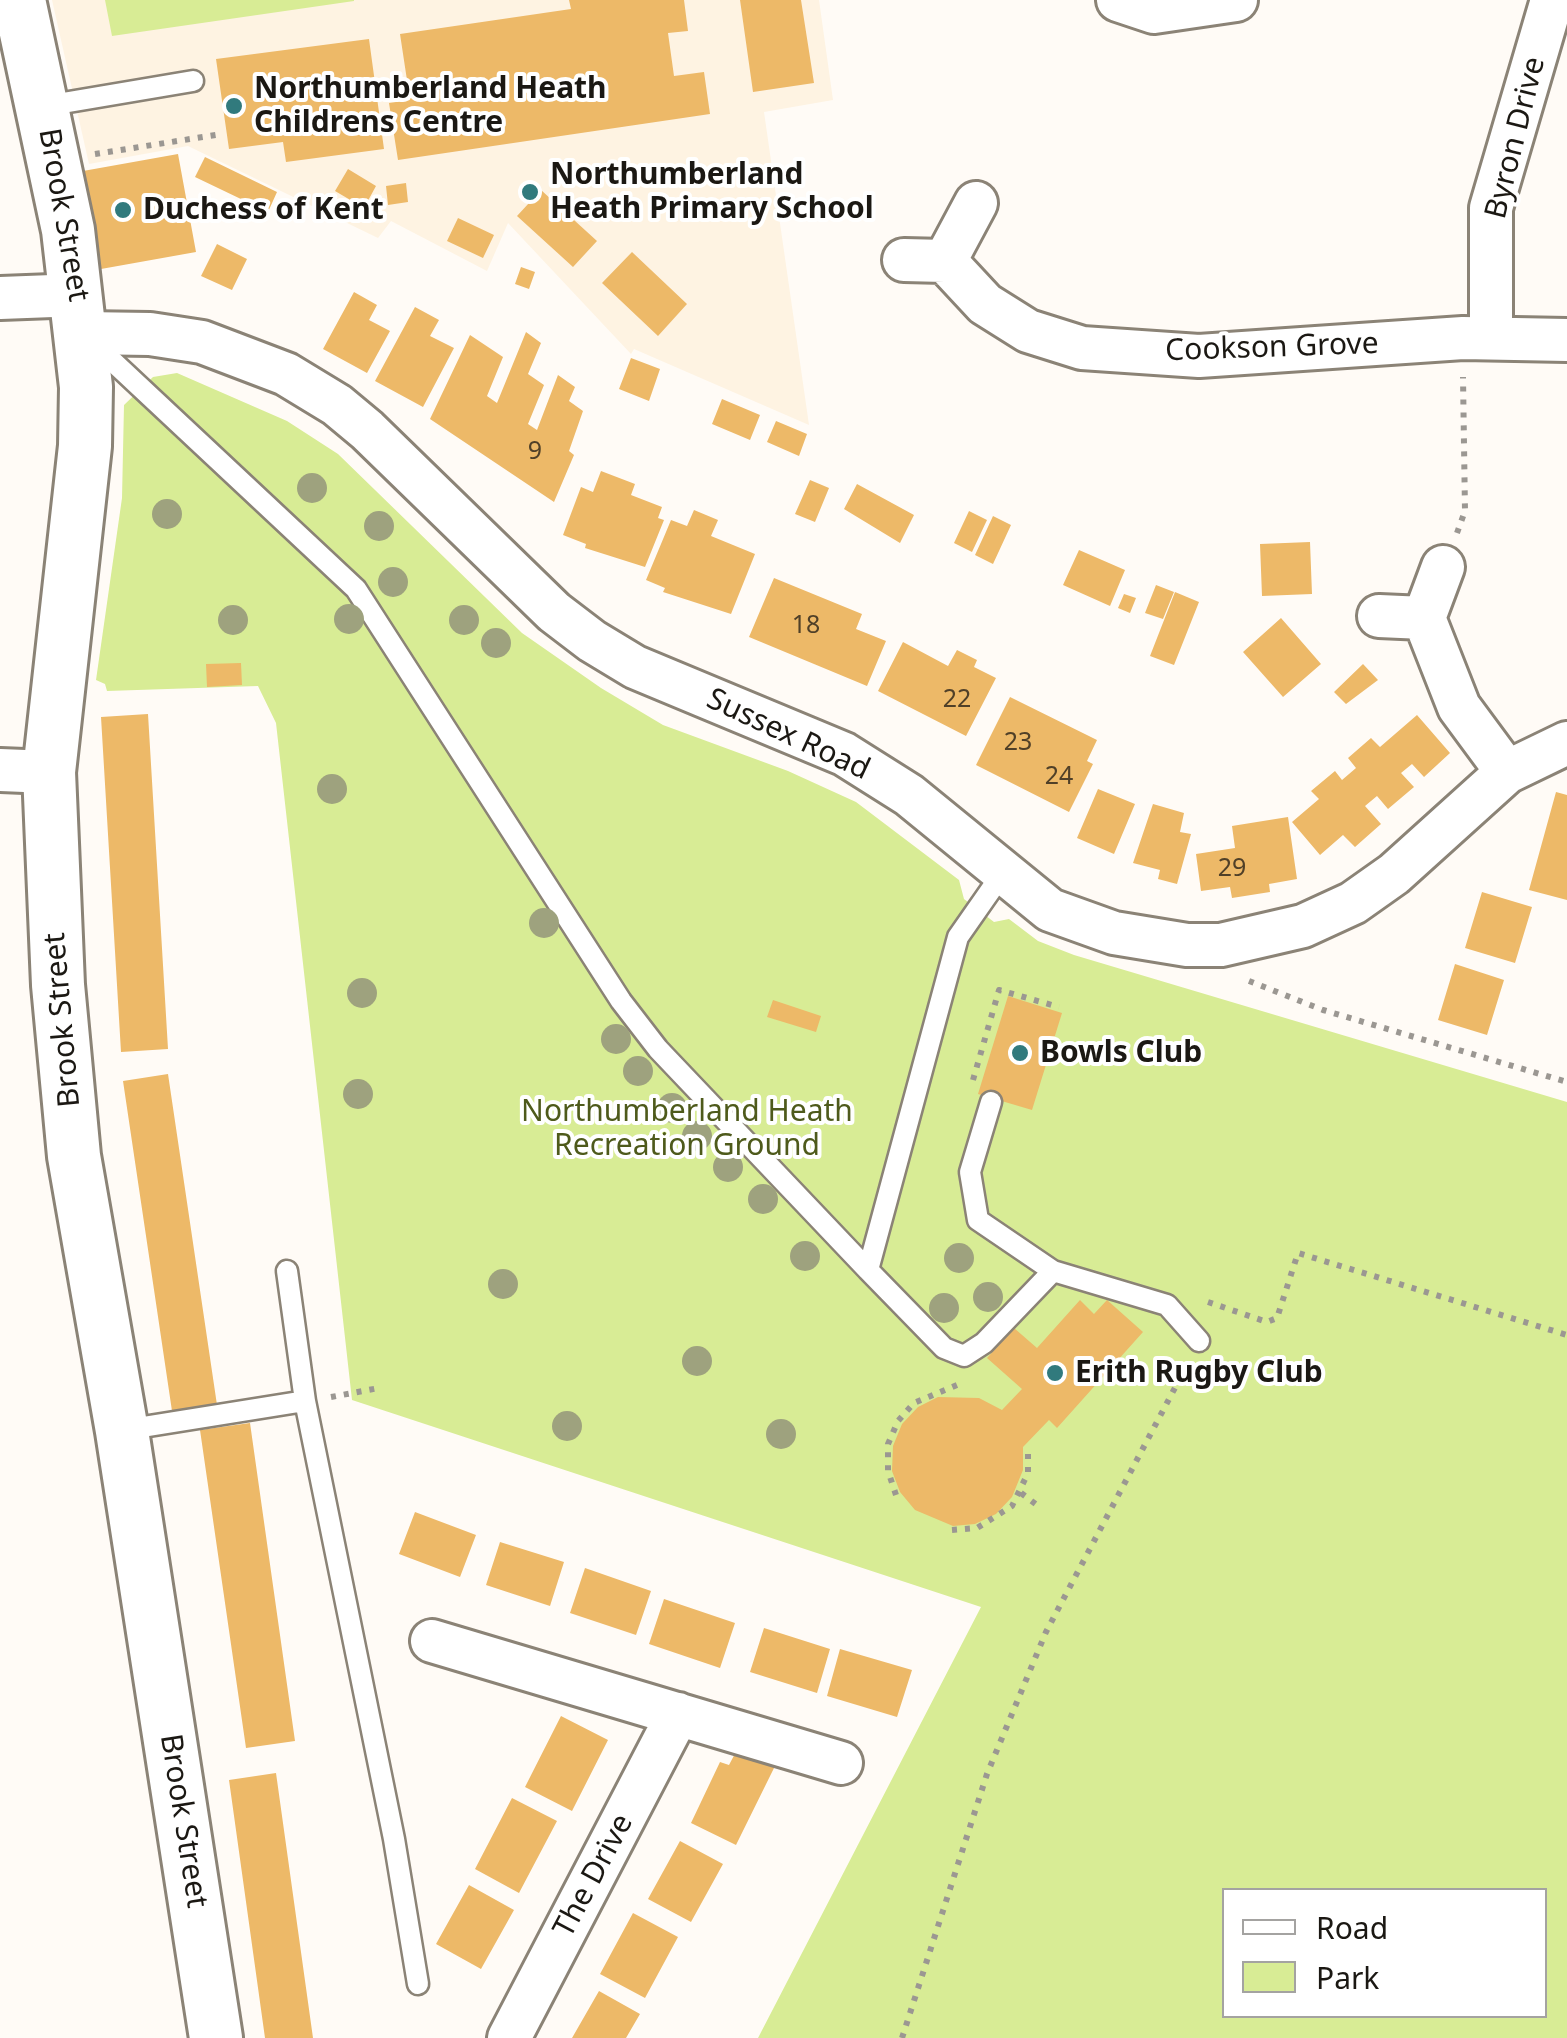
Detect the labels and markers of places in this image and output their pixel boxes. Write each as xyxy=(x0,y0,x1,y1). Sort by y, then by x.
place label: Northumberland Heath Childrens Centre xyxy=(254,71,607,142)
marker: Northumberland Heath Childrens Centre xyxy=(223,95,245,117)
place label: Northumberland Heath Primary School xyxy=(550,157,874,228)
marker: Northumberland Heath Primary School xyxy=(519,181,541,203)
place label: Duchess of Kent xyxy=(143,192,384,228)
marker: Duchess of Kent xyxy=(112,199,134,221)
place label: Bowls Club xyxy=(1040,1035,1202,1071)
marker: Bowls Club xyxy=(1009,1042,1031,1064)
place label: Erith Rugby Club xyxy=(1075,1355,1323,1391)
marker: Erith Rugby Club xyxy=(1044,1362,1066,1384)

